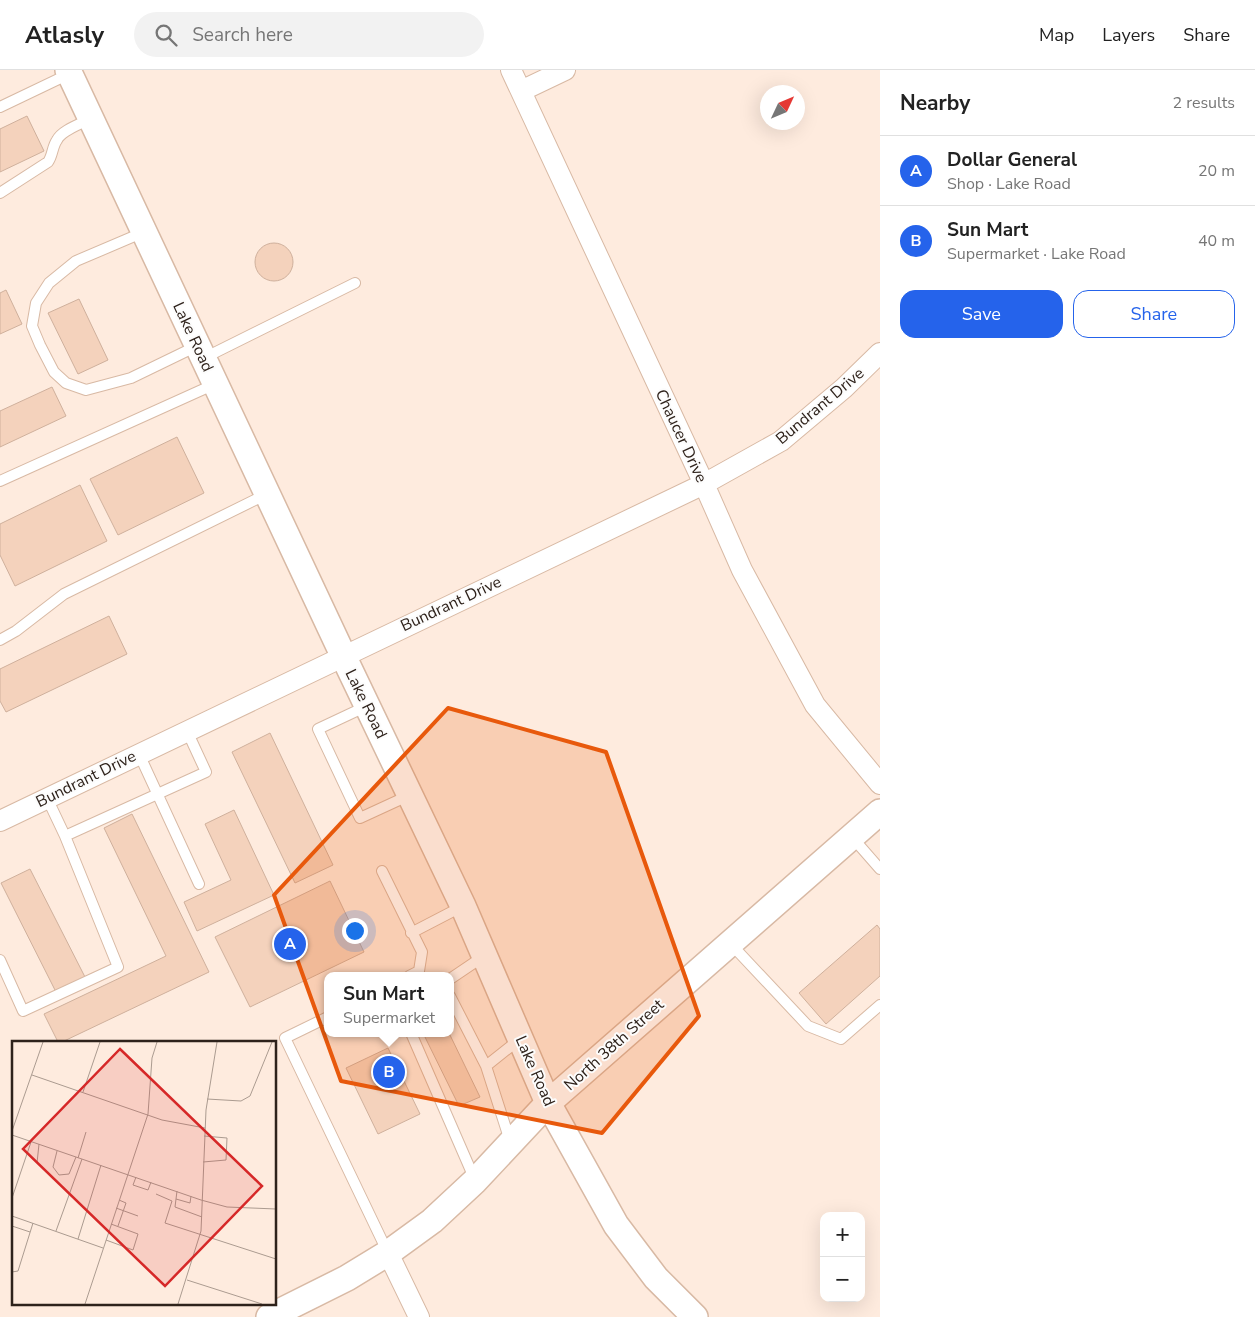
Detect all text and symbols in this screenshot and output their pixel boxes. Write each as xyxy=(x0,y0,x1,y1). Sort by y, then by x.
search box xyxy=(134,12,484,57)
text: Atlasly xyxy=(25,19,104,51)
icon: search xyxy=(152,21,180,49)
text: Search here xyxy=(192,22,293,48)
text: Map xyxy=(1039,23,1074,47)
text: Layers xyxy=(1102,23,1155,47)
text: Share xyxy=(1183,23,1230,47)
north arrow xyxy=(760,85,805,130)
text: Nearby xyxy=(900,89,970,117)
text: 2 results xyxy=(1173,92,1235,114)
text: Dollar General xyxy=(947,147,1077,173)
text: A xyxy=(910,160,922,182)
text: 20 m xyxy=(1198,160,1235,182)
text: Shop · Lake Road xyxy=(947,173,1071,195)
text: Sun Mart xyxy=(947,217,1028,243)
text: B xyxy=(910,230,922,252)
text: 40 m xyxy=(1198,230,1235,252)
text: Supermarket · Lake Road xyxy=(947,243,1126,265)
button: Save xyxy=(900,290,1063,338)
button: Share xyxy=(1073,290,1235,338)
street label: Lake Road xyxy=(167,298,219,376)
street label: Bundrant Drive xyxy=(771,363,869,449)
street label: Chaucer Drive xyxy=(650,386,712,486)
street label: Bundrant Drive xyxy=(397,571,505,637)
street label: Lake Road xyxy=(340,666,392,742)
street label: Bundrant Drive xyxy=(32,745,140,813)
your location xyxy=(342,918,368,944)
pin: A xyxy=(274,925,306,963)
popup xyxy=(324,972,454,1037)
text: Sun Mart xyxy=(343,981,424,1007)
street label: North 38th Street xyxy=(559,994,669,1096)
text: Supermarket xyxy=(343,1007,435,1029)
street label: Lake Road xyxy=(510,1032,560,1110)
inset map xyxy=(12,1041,276,1304)
pin: B xyxy=(373,1053,405,1091)
map controls xyxy=(820,1212,865,1302)
button: + xyxy=(820,1212,865,1257)
button: − xyxy=(820,1257,865,1302)

